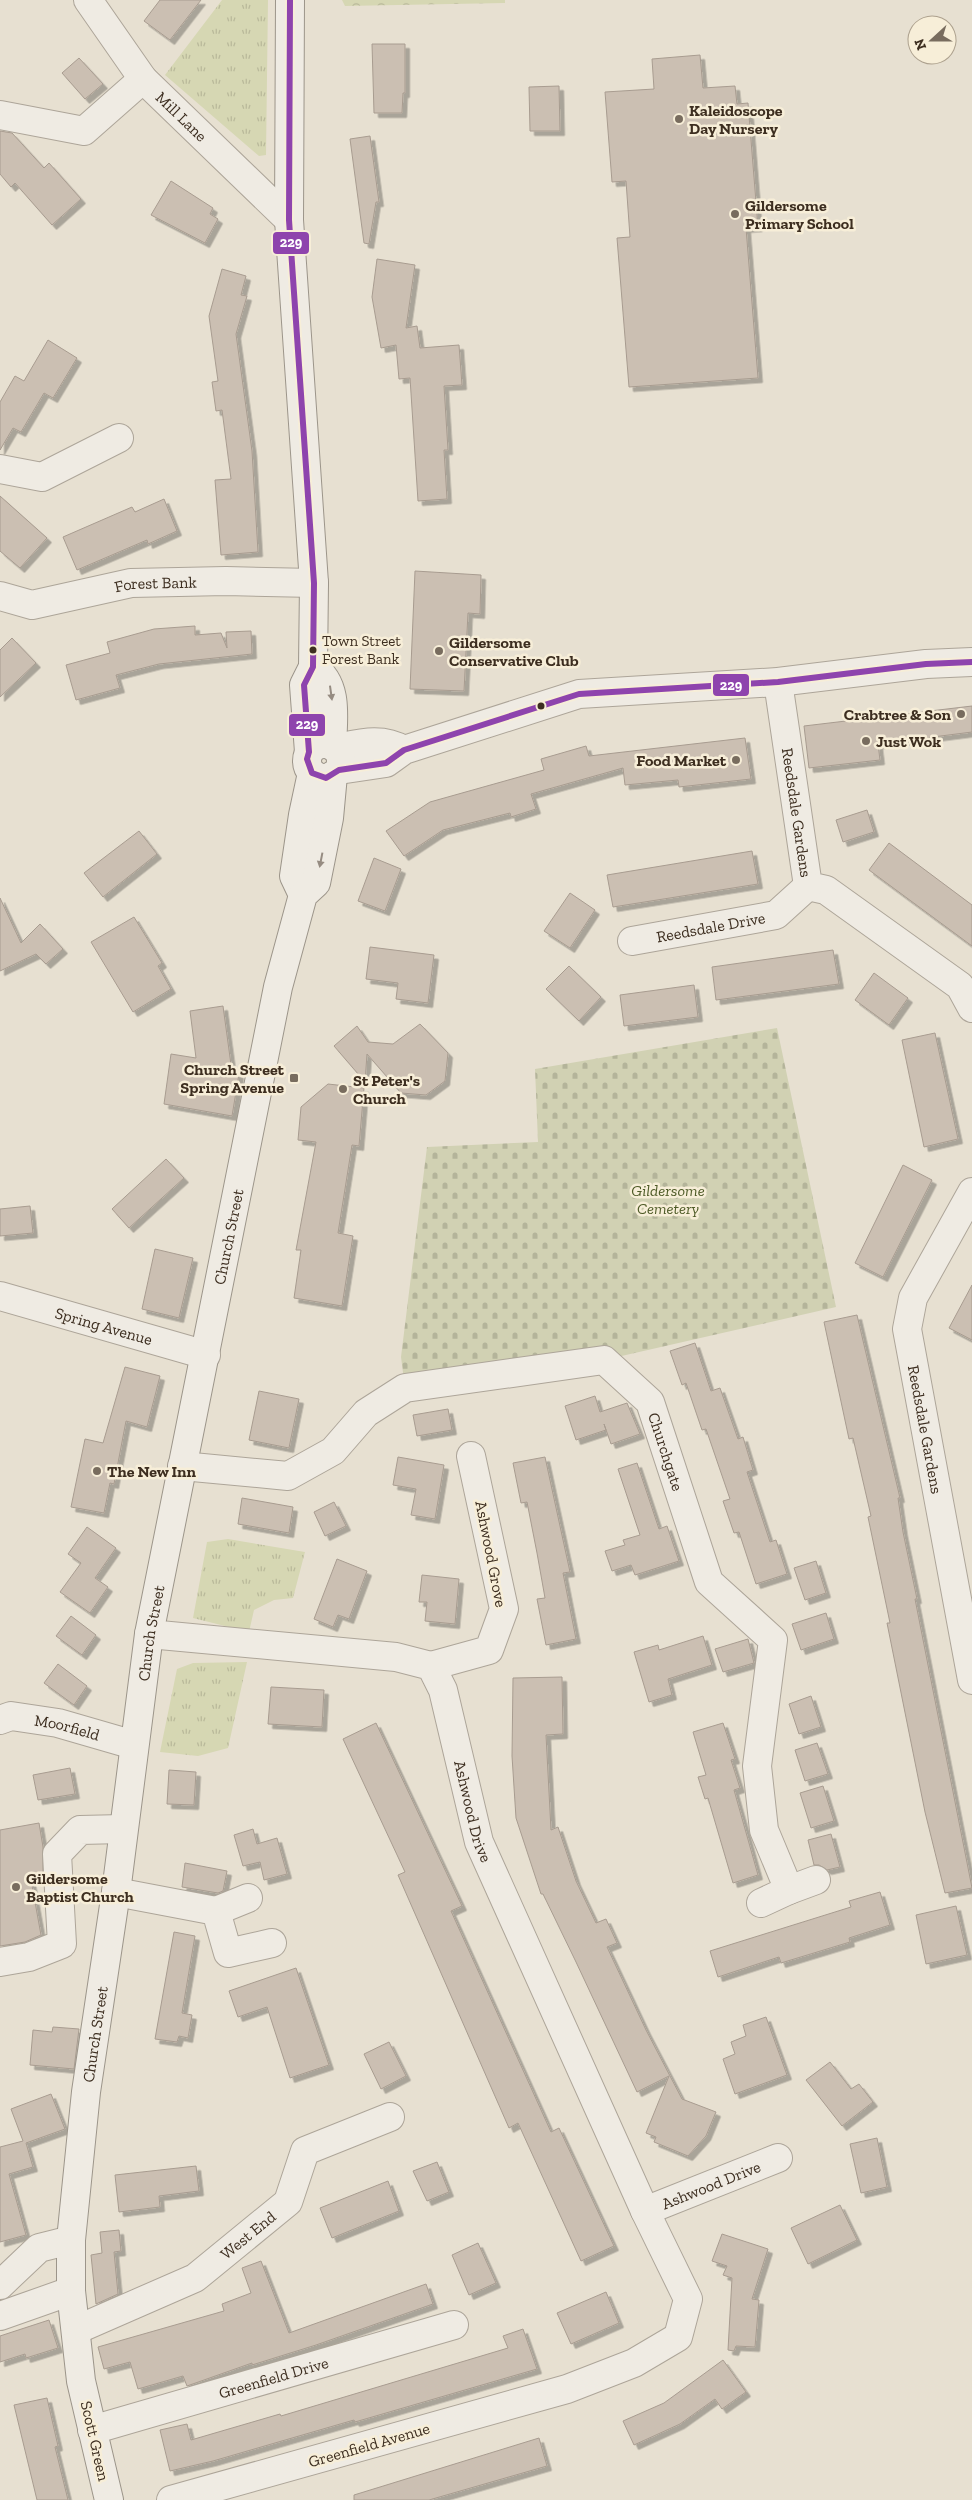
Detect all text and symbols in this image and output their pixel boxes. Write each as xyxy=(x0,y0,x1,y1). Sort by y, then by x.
north arrow xyxy=(907,15,957,65)
text: N xyxy=(910,36,930,52)
street label: Mill Lane xyxy=(152,87,211,145)
place label: Kaleidoscope Day Nursery xyxy=(689,101,783,138)
marker: Kaleidoscope Day Nursery xyxy=(673,113,685,125)
place label: Gildersome Primary School xyxy=(745,196,854,233)
marker: Gildersome Primary School xyxy=(729,208,741,220)
line badge: 229 xyxy=(272,231,310,255)
text: 229 xyxy=(280,234,303,251)
street label: Forest Bank xyxy=(112,572,197,596)
place label: Town Street Forest Bank xyxy=(322,632,401,668)
place label: Gildersome Conservative Club xyxy=(449,633,579,670)
marker: Town Street Forest Bank xyxy=(308,645,318,655)
marker: Gildersome Conservative Club xyxy=(433,645,445,657)
line badge: 229 xyxy=(712,673,750,697)
text: 229 xyxy=(720,677,743,694)
one-way arrow xyxy=(327,685,335,701)
unlabelled marker xyxy=(536,701,546,711)
place label: Crabtree & Son xyxy=(844,705,952,724)
marker: Crabtree & Son xyxy=(955,708,967,720)
line badge: 229 xyxy=(288,713,326,737)
text: 229 xyxy=(296,716,319,733)
place label: Just Wok xyxy=(876,732,941,751)
marker: Just Wok xyxy=(860,735,872,747)
street label: Reedsdale Gardens xyxy=(778,747,816,879)
place label: Food Market xyxy=(636,751,727,770)
marker: Food Market xyxy=(730,754,742,766)
one-way arrow xyxy=(317,852,325,868)
street label: Reedsdale Drive xyxy=(655,908,767,946)
place label: Church Street Spring Avenue xyxy=(180,1060,285,1097)
place label: St Peter's Church xyxy=(353,1071,420,1108)
marker: Church Street Spring Avenue xyxy=(288,1072,300,1084)
marker: St Peter's Church xyxy=(337,1083,349,1095)
park label: Gildersome Cemetery xyxy=(631,1181,705,1218)
street label: Church Street xyxy=(209,1187,247,1286)
street label: Spring Avenue xyxy=(53,1303,155,1349)
street label: Reedsdale Gardens xyxy=(904,1363,947,1495)
street label: Churchgate xyxy=(645,1410,688,1493)
place label: The New Inn xyxy=(107,1462,197,1481)
marker: The New Inn xyxy=(91,1465,103,1477)
street label: Ashwood Grove xyxy=(471,1499,511,1609)
street label: Church Street xyxy=(134,1583,168,1682)
street label: Moorfield xyxy=(33,1710,102,1744)
street label: Ashwood Drive xyxy=(450,1758,496,1865)
place label: Gildersome Baptist Church xyxy=(26,1869,135,1906)
marker: Gildersome Baptist Church xyxy=(10,1881,22,1893)
street label: Church Street xyxy=(78,1985,111,2084)
street label: Ashwood Drive xyxy=(659,2157,763,2213)
street label: West End xyxy=(216,2207,279,2263)
street label: Greenfield Drive xyxy=(217,2352,330,2402)
street label: Scott Green xyxy=(77,2399,114,2484)
street label: Greenfield Avenue xyxy=(306,2419,432,2471)

